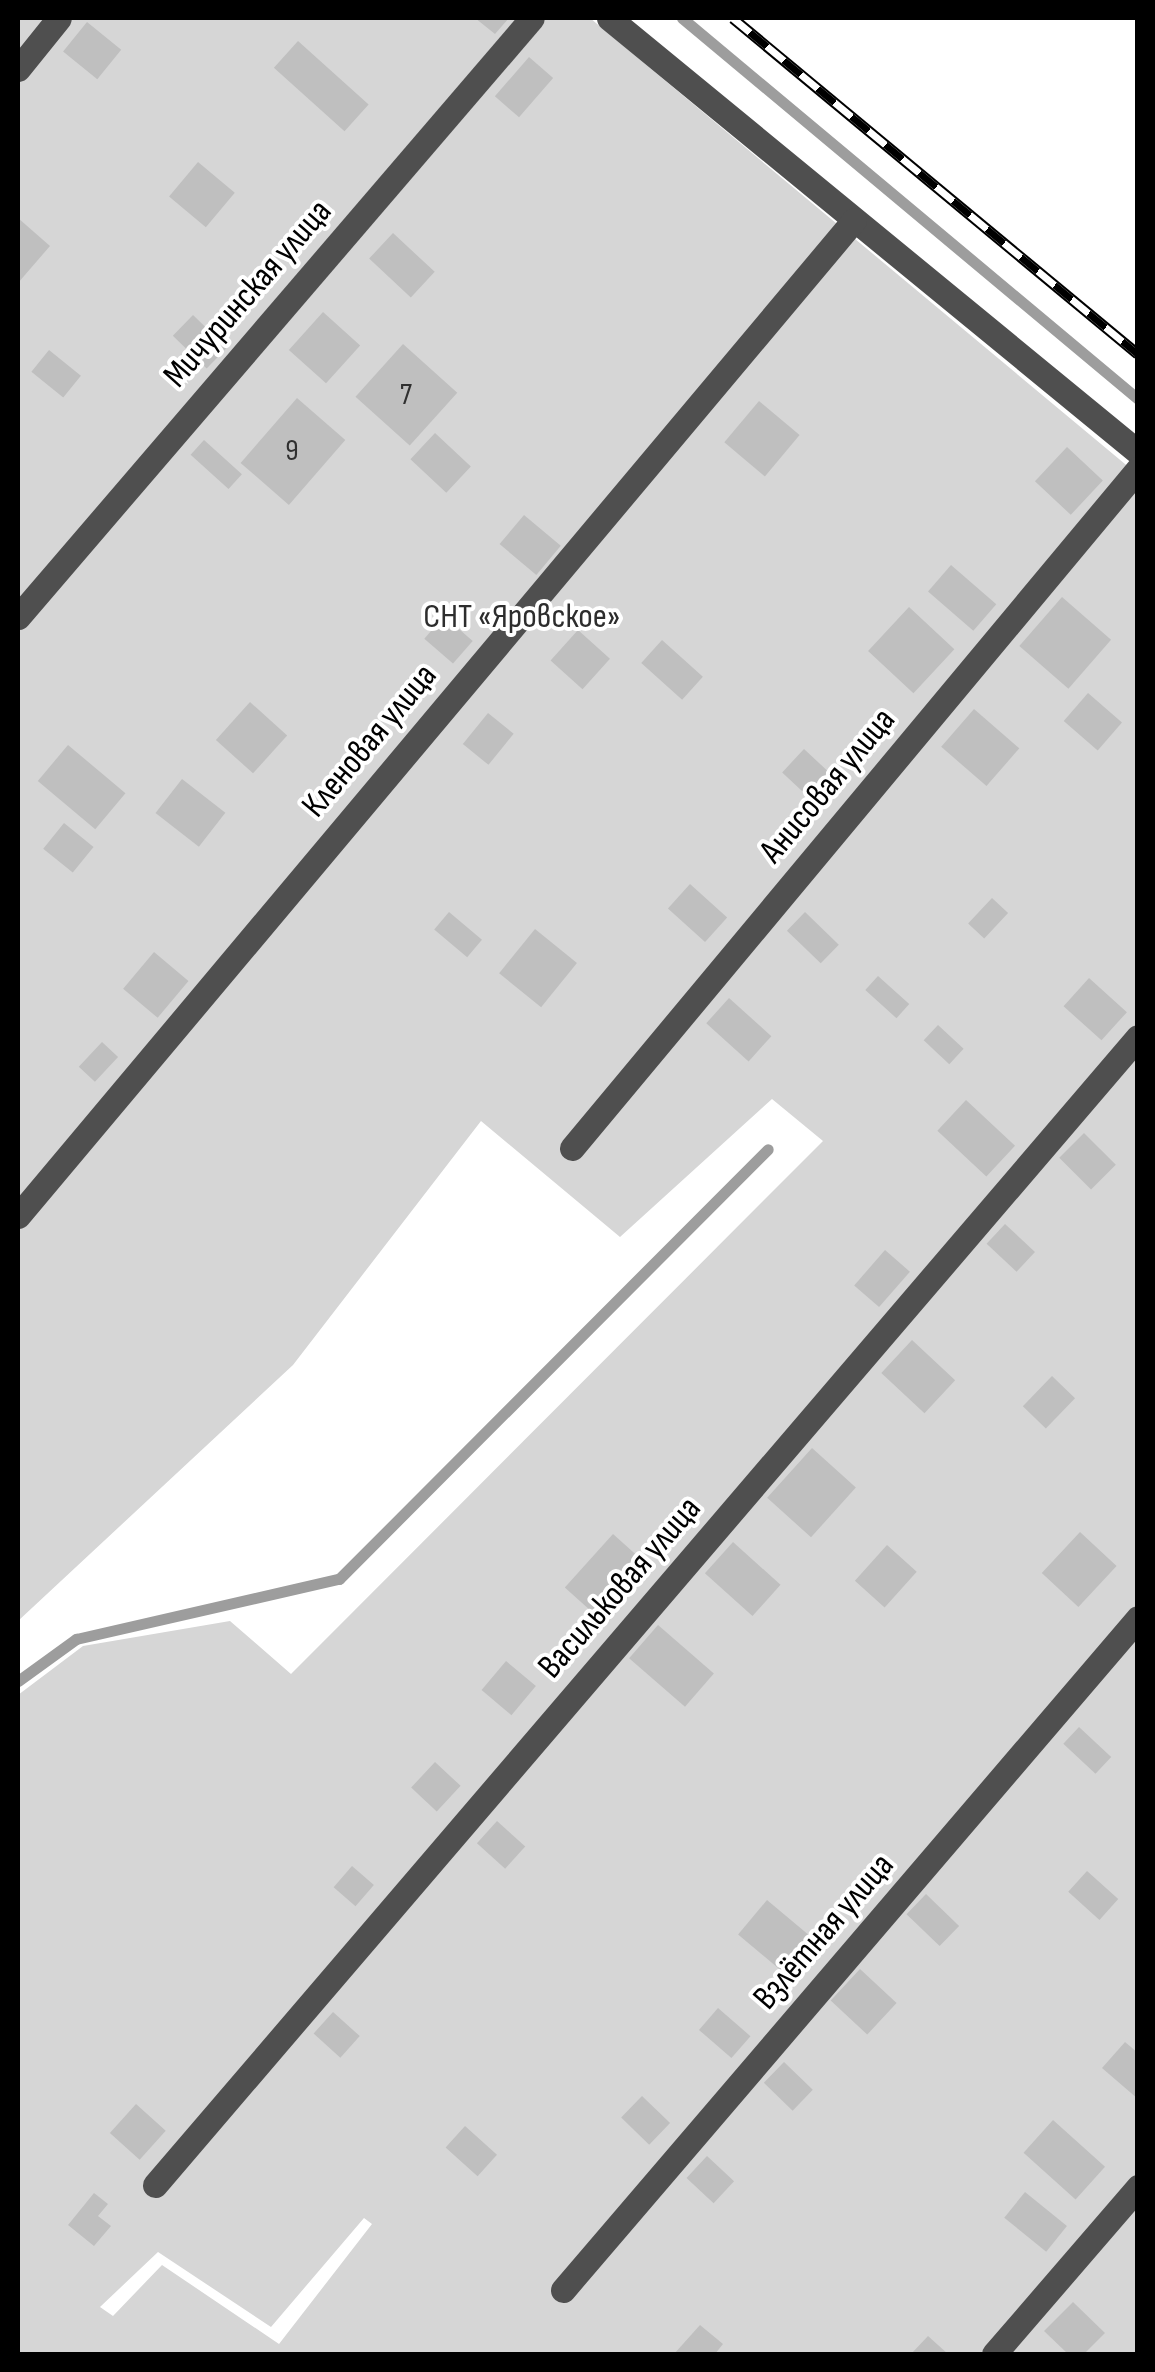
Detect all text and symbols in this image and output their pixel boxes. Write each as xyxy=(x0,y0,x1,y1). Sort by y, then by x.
street label: Мичуринская улица xyxy=(155,192,341,396)
house number: 7 xyxy=(400,377,412,413)
house number: 9 xyxy=(285,433,299,469)
park label: СНТ «Яровское» xyxy=(423,596,621,638)
street label: Кленовая улица xyxy=(294,656,446,826)
street label: Анисовая улица xyxy=(751,700,905,872)
street label: Васильковая улица xyxy=(530,1489,710,1687)
street label: Взлётная улица xyxy=(745,1845,903,2019)

